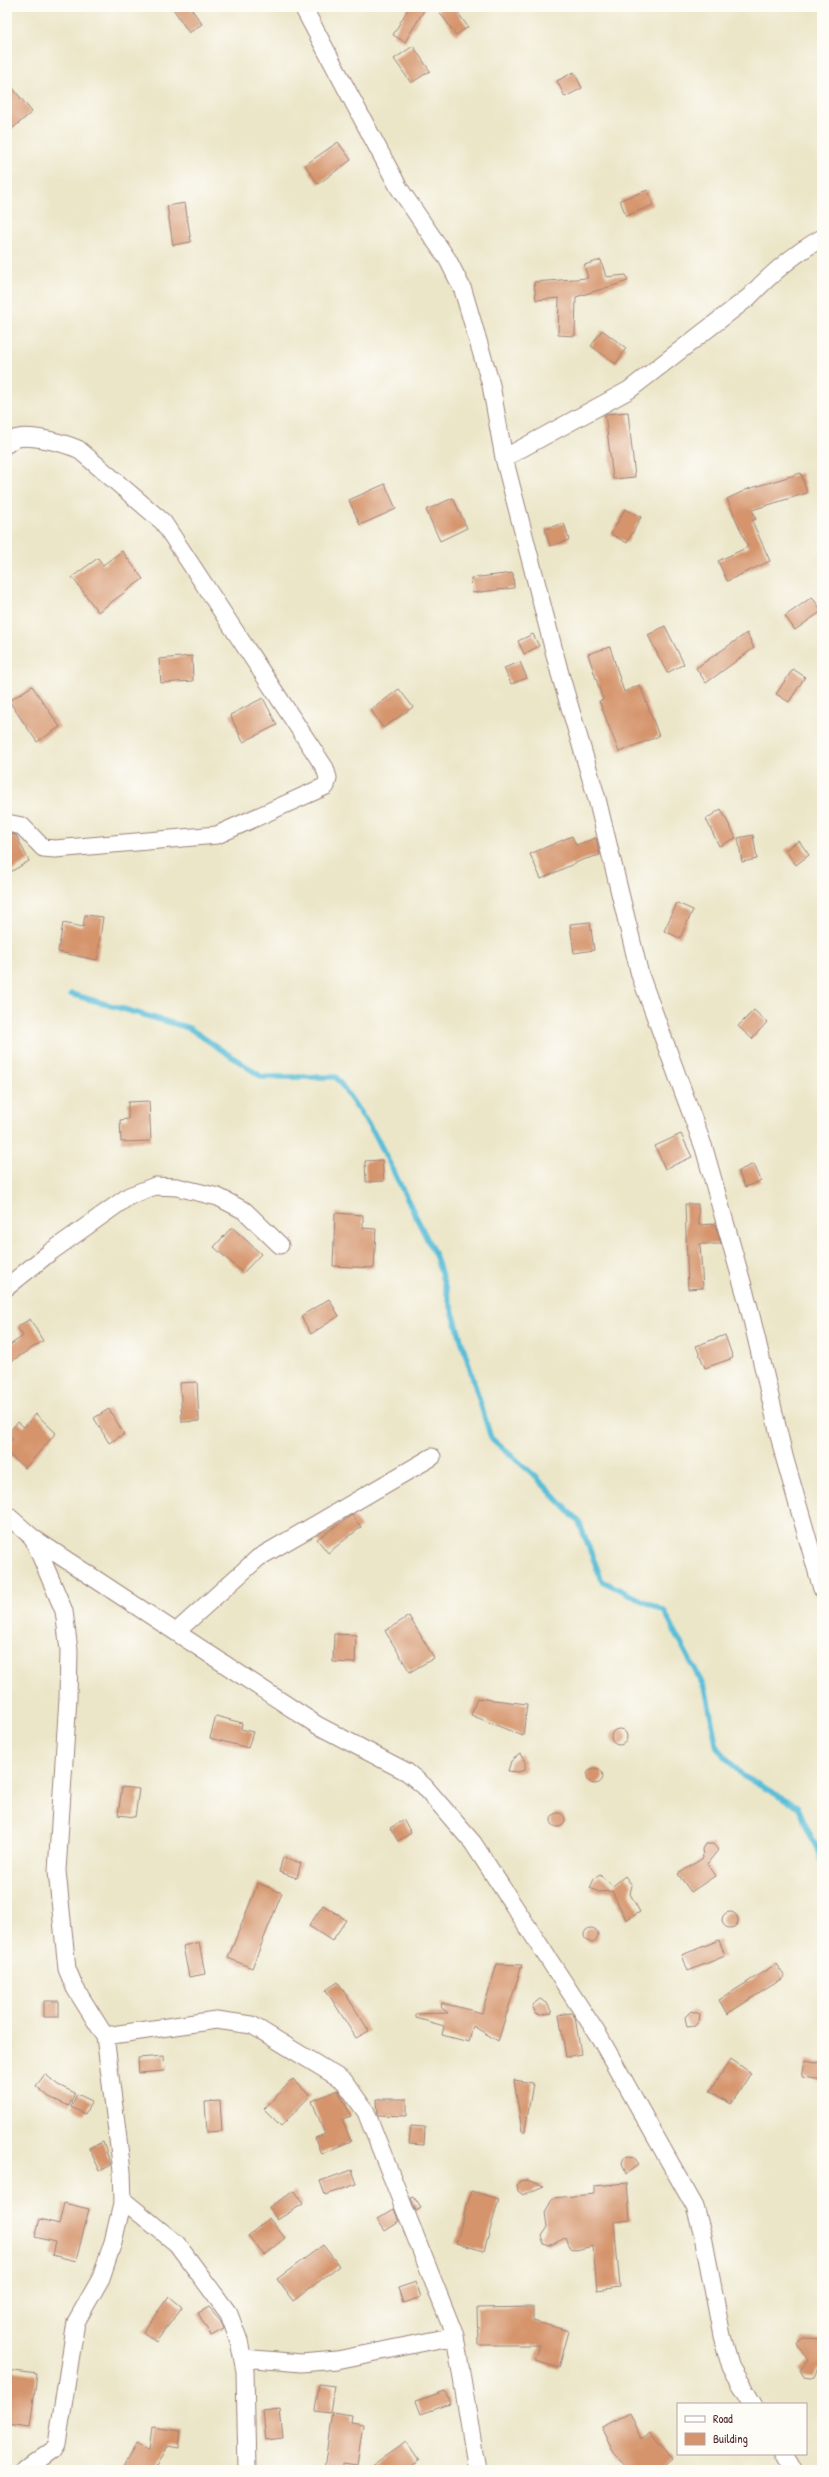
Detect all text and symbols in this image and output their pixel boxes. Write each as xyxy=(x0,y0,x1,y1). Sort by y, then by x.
legend xyxy=(677,2403,807,2455)
text: Road xyxy=(713,2410,733,2427)
text: Building xyxy=(713,2430,748,2447)

